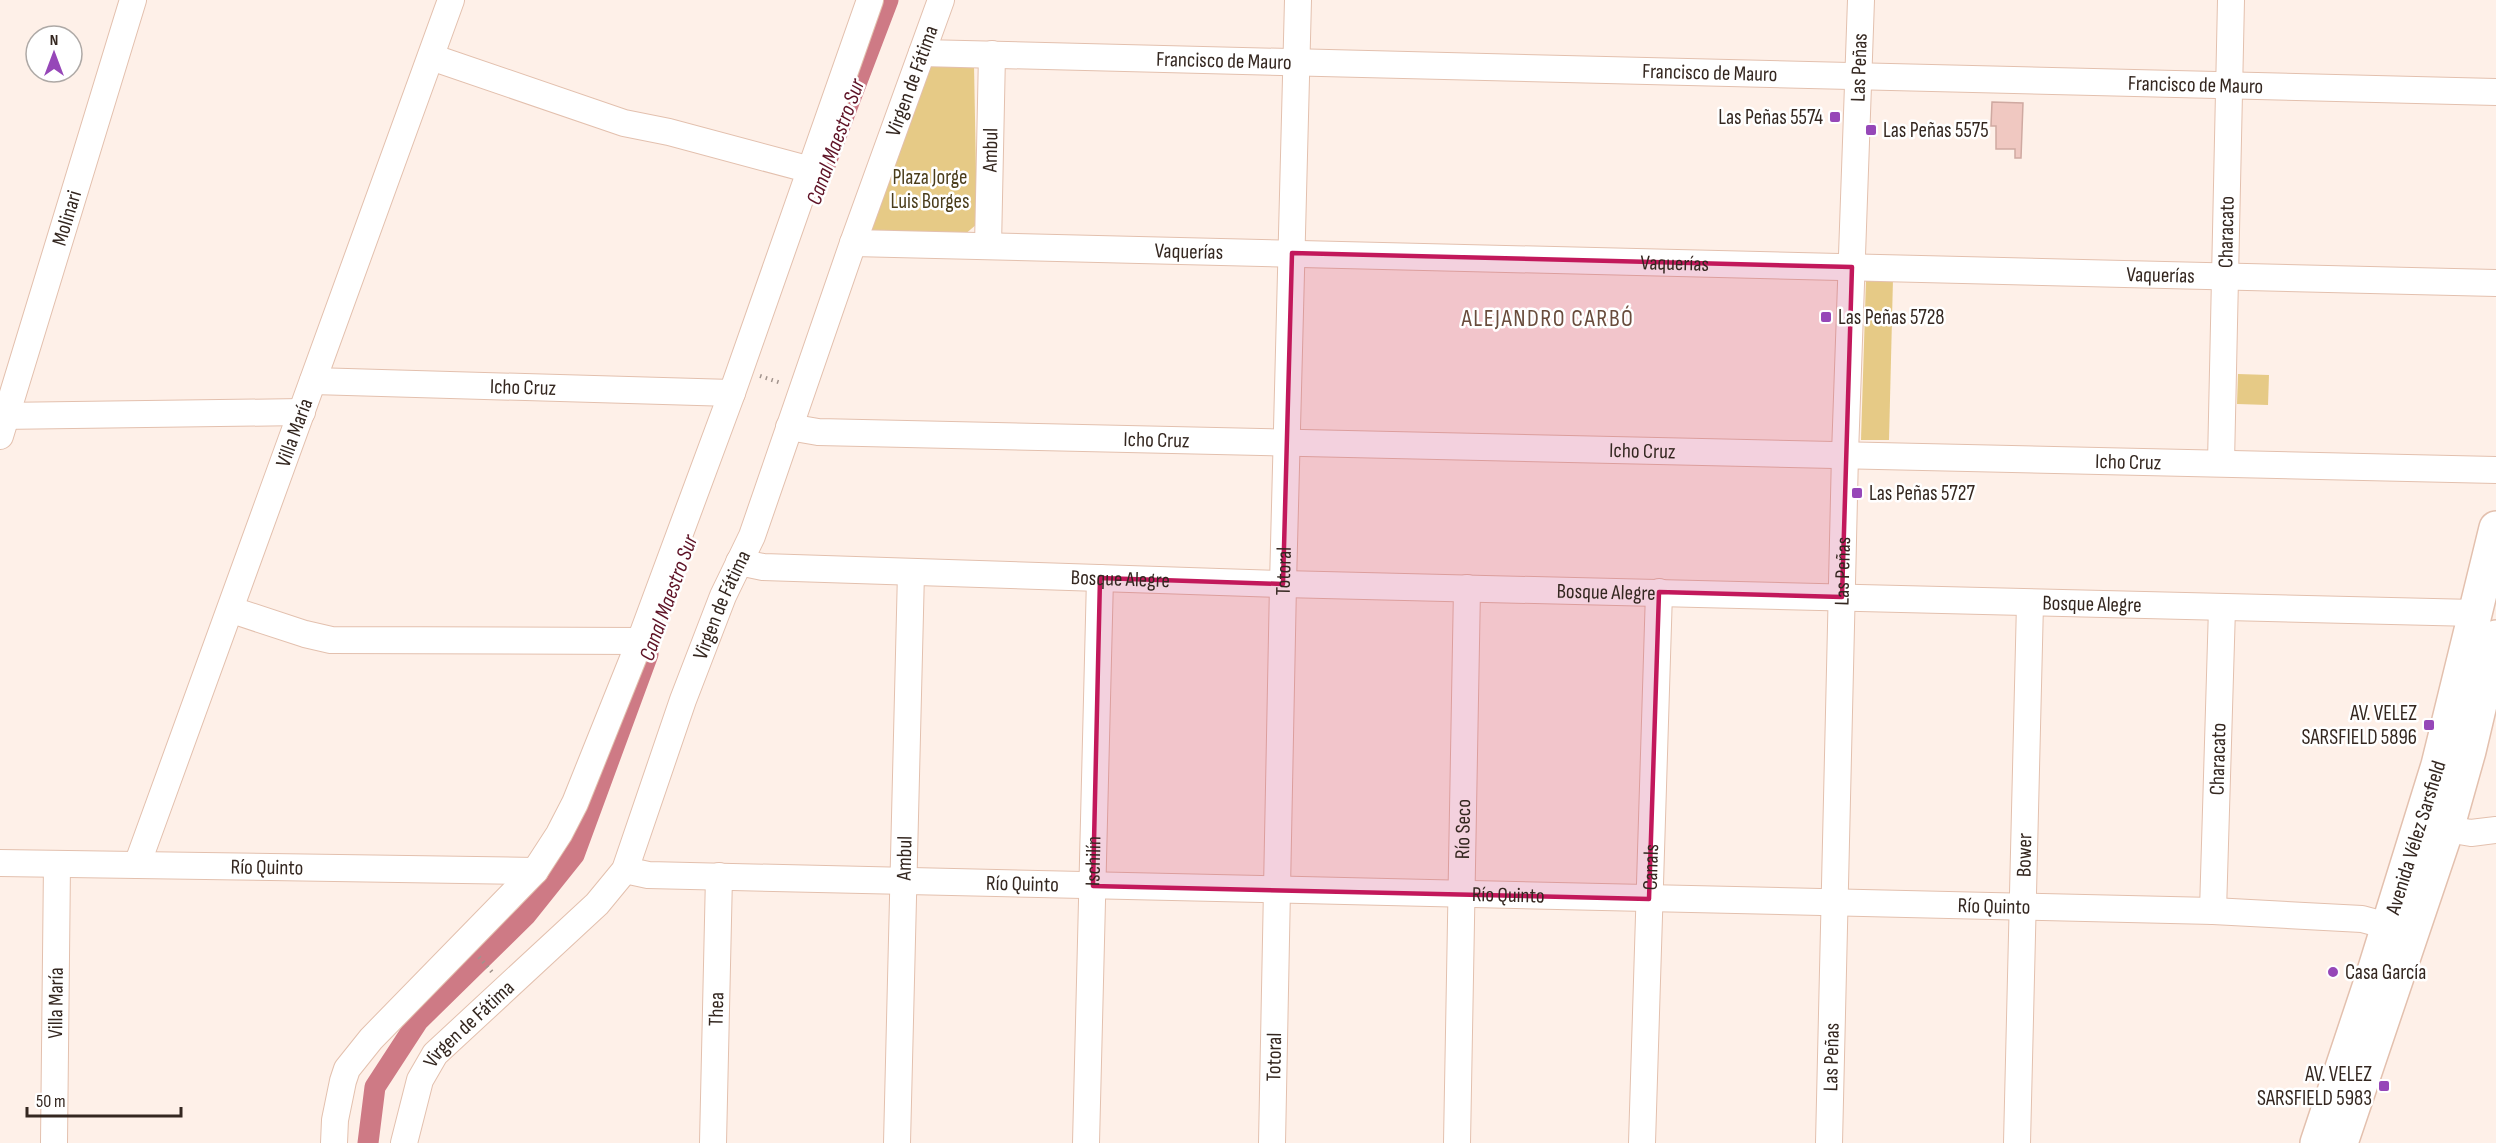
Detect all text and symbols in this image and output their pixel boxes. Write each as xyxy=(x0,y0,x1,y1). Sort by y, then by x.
street label: Virgen de Fátima xyxy=(880,22,943,140)
north arrow xyxy=(24,24,84,84)
text: N xyxy=(50,31,58,50)
street label: Las Peñas xyxy=(1845,33,1872,102)
street label: Francisco de Mauro xyxy=(1156,46,1292,75)
street label: Francisco de Mauro xyxy=(1642,58,1778,87)
street label: Francisco de Mauro xyxy=(2128,70,2264,99)
water label: Canal Maestro Sur xyxy=(801,75,872,209)
place label: Las Peñas 5574 xyxy=(1718,105,1823,130)
marker: Las Peñas 5574 xyxy=(1828,110,1842,124)
place label: Las Peñas 5575 xyxy=(1883,118,1989,143)
marker: Las Peñas 5575 xyxy=(1864,123,1878,137)
street label: Ambul xyxy=(977,128,1003,173)
park label: Plaza Jorge Luis Borges xyxy=(890,165,970,214)
street label: Molinari xyxy=(46,187,87,249)
street label: Characato xyxy=(2213,196,2239,268)
street label: Vaquerías xyxy=(1154,238,1223,265)
street label: Vaquerías xyxy=(1640,250,1709,276)
street label: Vaquerías xyxy=(2126,262,2195,288)
district label: ALEJANDRO CARBÓ xyxy=(1461,304,1634,333)
place label: Las Peñas 5728 xyxy=(1838,305,1945,330)
marker: Las Peñas 5728 xyxy=(1819,310,1833,324)
street label: Icho Cruz xyxy=(489,374,557,400)
street label: Villa María xyxy=(270,395,318,470)
street label: Icho Cruz xyxy=(1123,426,1190,453)
street label: Icho Cruz xyxy=(1609,437,1676,464)
street label: Icho Cruz xyxy=(2095,448,2162,475)
place label: Las Peñas 5727 xyxy=(1869,481,1975,506)
marker: Las Peñas 5727 xyxy=(1850,486,1864,500)
water label: Canal Maestro Sur xyxy=(634,531,705,665)
street label: Las Peñas xyxy=(1829,537,1856,606)
street label: Virgen de Fátima xyxy=(687,546,756,663)
street label: Totoral xyxy=(1270,547,1296,596)
street label: Bosque Alegre xyxy=(1070,565,1170,593)
street label: Bosque Alegre xyxy=(1556,578,1656,606)
street label: Bosque Alegre xyxy=(2042,590,2142,617)
place label: AV. VELEZ SARSFIELD 5896 xyxy=(2302,701,2417,750)
marker: AV. VELEZ SARSFIELD 5896 xyxy=(2422,718,2436,732)
street label: Characato xyxy=(2204,723,2231,796)
street label: Avenida Vélez Sarsfield xyxy=(2380,758,2451,918)
street label: Río Seco xyxy=(1450,799,1476,859)
street label: Bower xyxy=(2011,833,2037,877)
street label: Ambul xyxy=(891,836,917,882)
street label: Ischilín xyxy=(1080,836,1106,886)
street label: Canals xyxy=(1637,844,1664,891)
street label: Río Quinto xyxy=(230,854,304,880)
street label: Río Quinto xyxy=(986,870,1059,897)
street label: Río Quinto xyxy=(1472,881,1545,908)
street label: Río Quinto xyxy=(1957,893,2031,919)
place label: Casa García xyxy=(2345,960,2426,985)
marker: Casa García xyxy=(2326,965,2340,979)
street label: Villa María xyxy=(43,967,68,1039)
street label: Virgen de Fátima xyxy=(418,975,519,1072)
street label: Thea xyxy=(703,992,729,1026)
street label: Las Peñas xyxy=(1818,1022,1844,1092)
street label: Totoral xyxy=(1261,1033,1287,1082)
place label: AV. VELEZ SARSFIELD 5983 xyxy=(2257,1062,2372,1111)
marker: AV. VELEZ SARSFIELD 5983 xyxy=(2377,1079,2391,1093)
scale bar xyxy=(27,1080,182,1118)
text: 50 m xyxy=(36,1091,66,1112)

